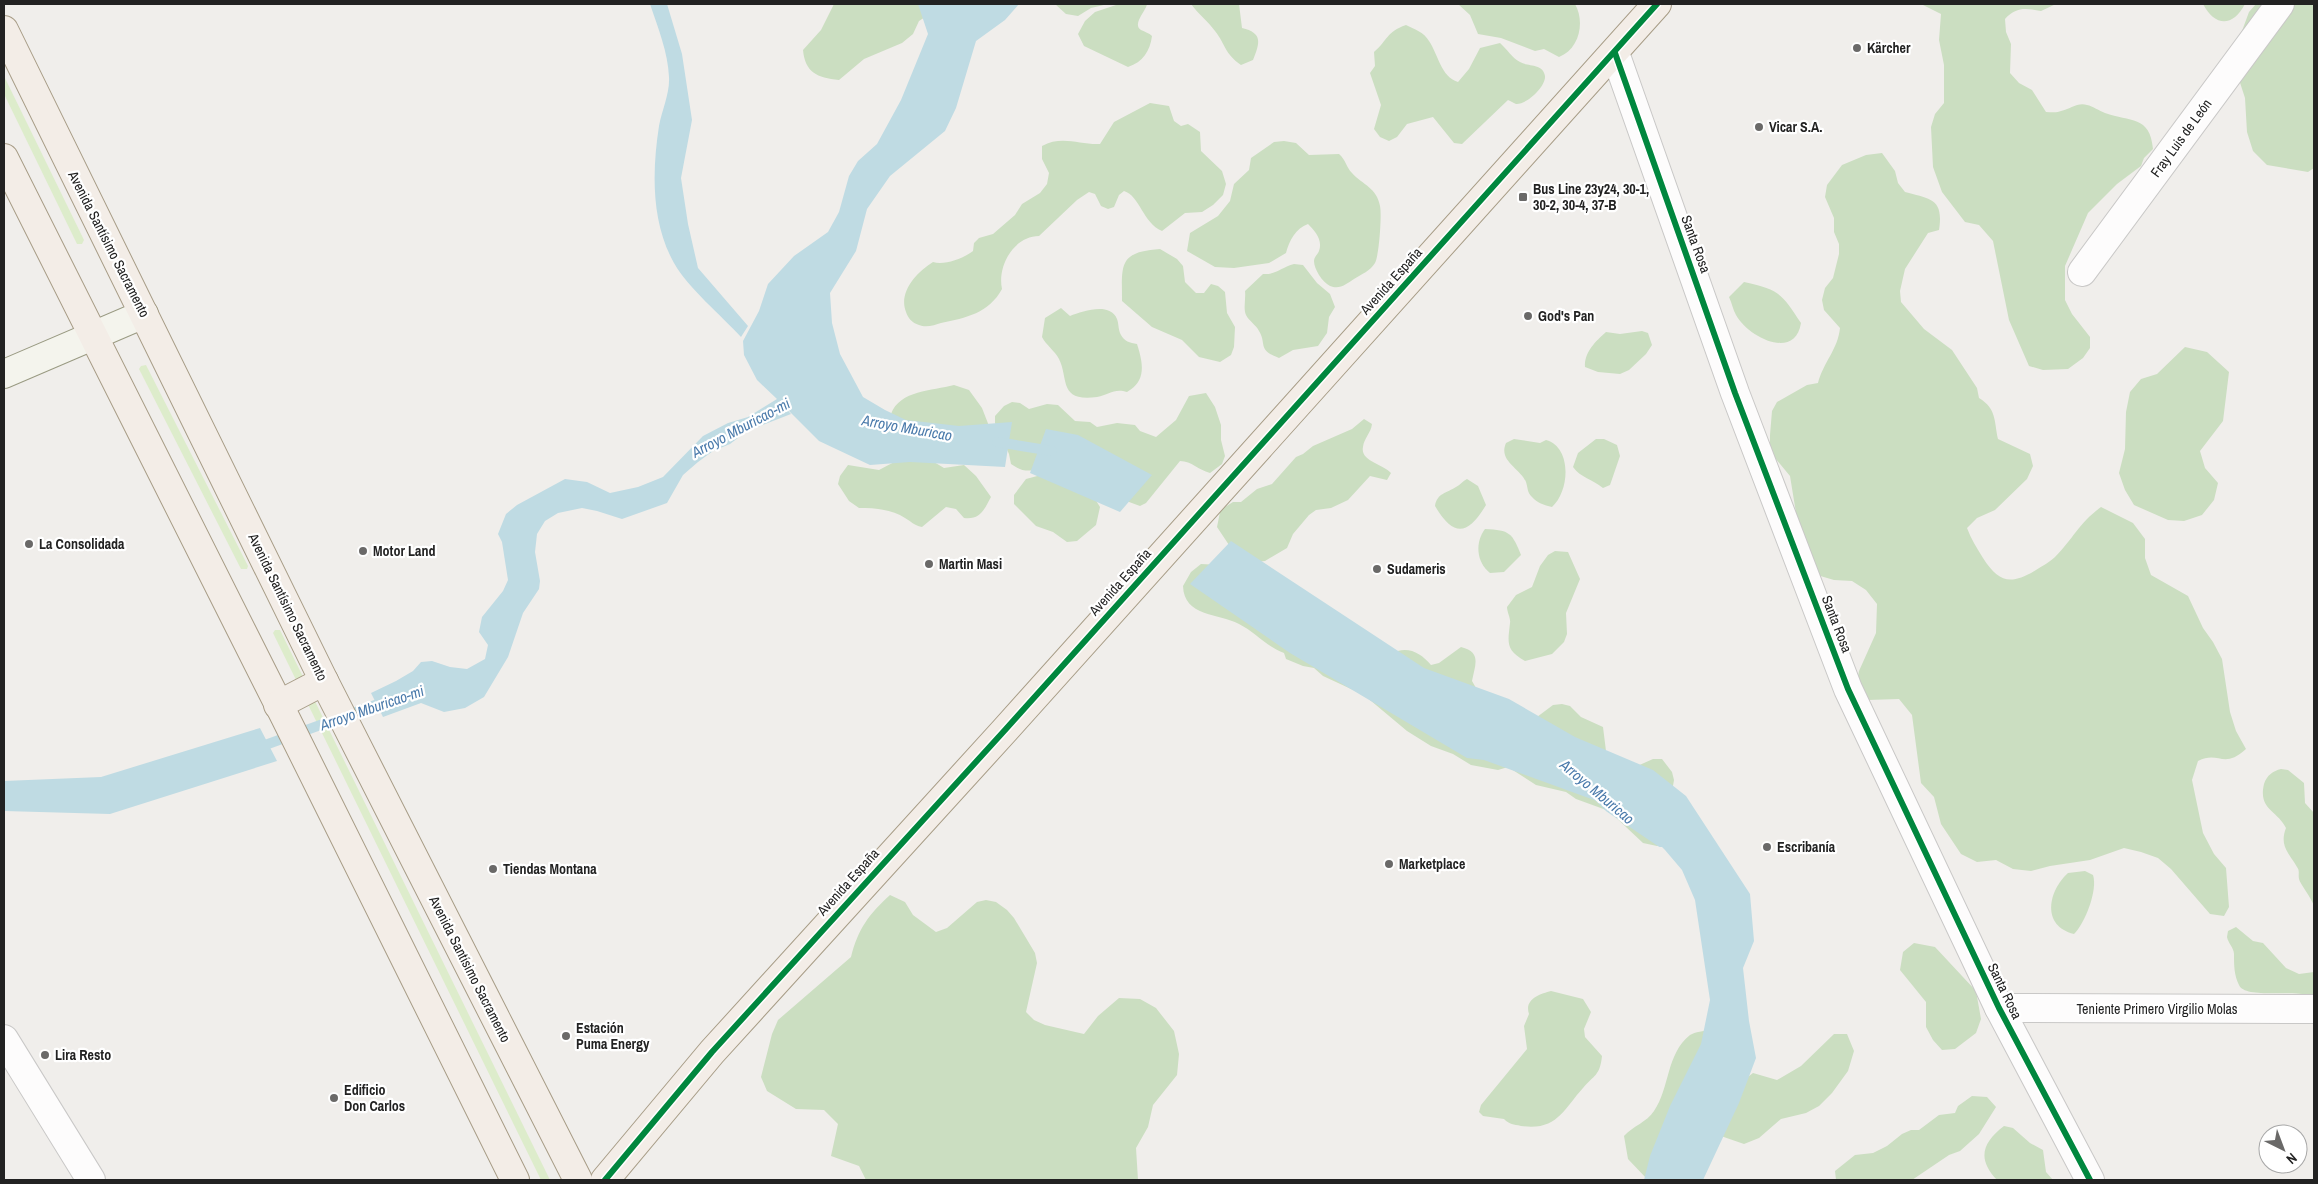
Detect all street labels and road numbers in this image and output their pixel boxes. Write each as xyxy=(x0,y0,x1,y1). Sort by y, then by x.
street label: Fray Luis de León xyxy=(2147,95,2215,181)
street label: Avenida Santísimo Sacramento xyxy=(64,167,154,320)
street label: Santa Rosa xyxy=(1677,213,1715,276)
street label: Avenida España xyxy=(1356,243,1426,319)
street label: Avenida Santísimo Sacramento xyxy=(244,529,332,684)
street label: Avenida España xyxy=(1085,544,1155,620)
street label: Santa Rosa xyxy=(1818,593,1856,656)
street label: Avenida España xyxy=(813,844,883,920)
street label: Avenida Santísimo Sacramento xyxy=(425,892,515,1045)
street label: Santa Rosa xyxy=(1984,960,2027,1022)
street label: Teniente Primero Virgilio Molas xyxy=(2076,1000,2238,1018)

